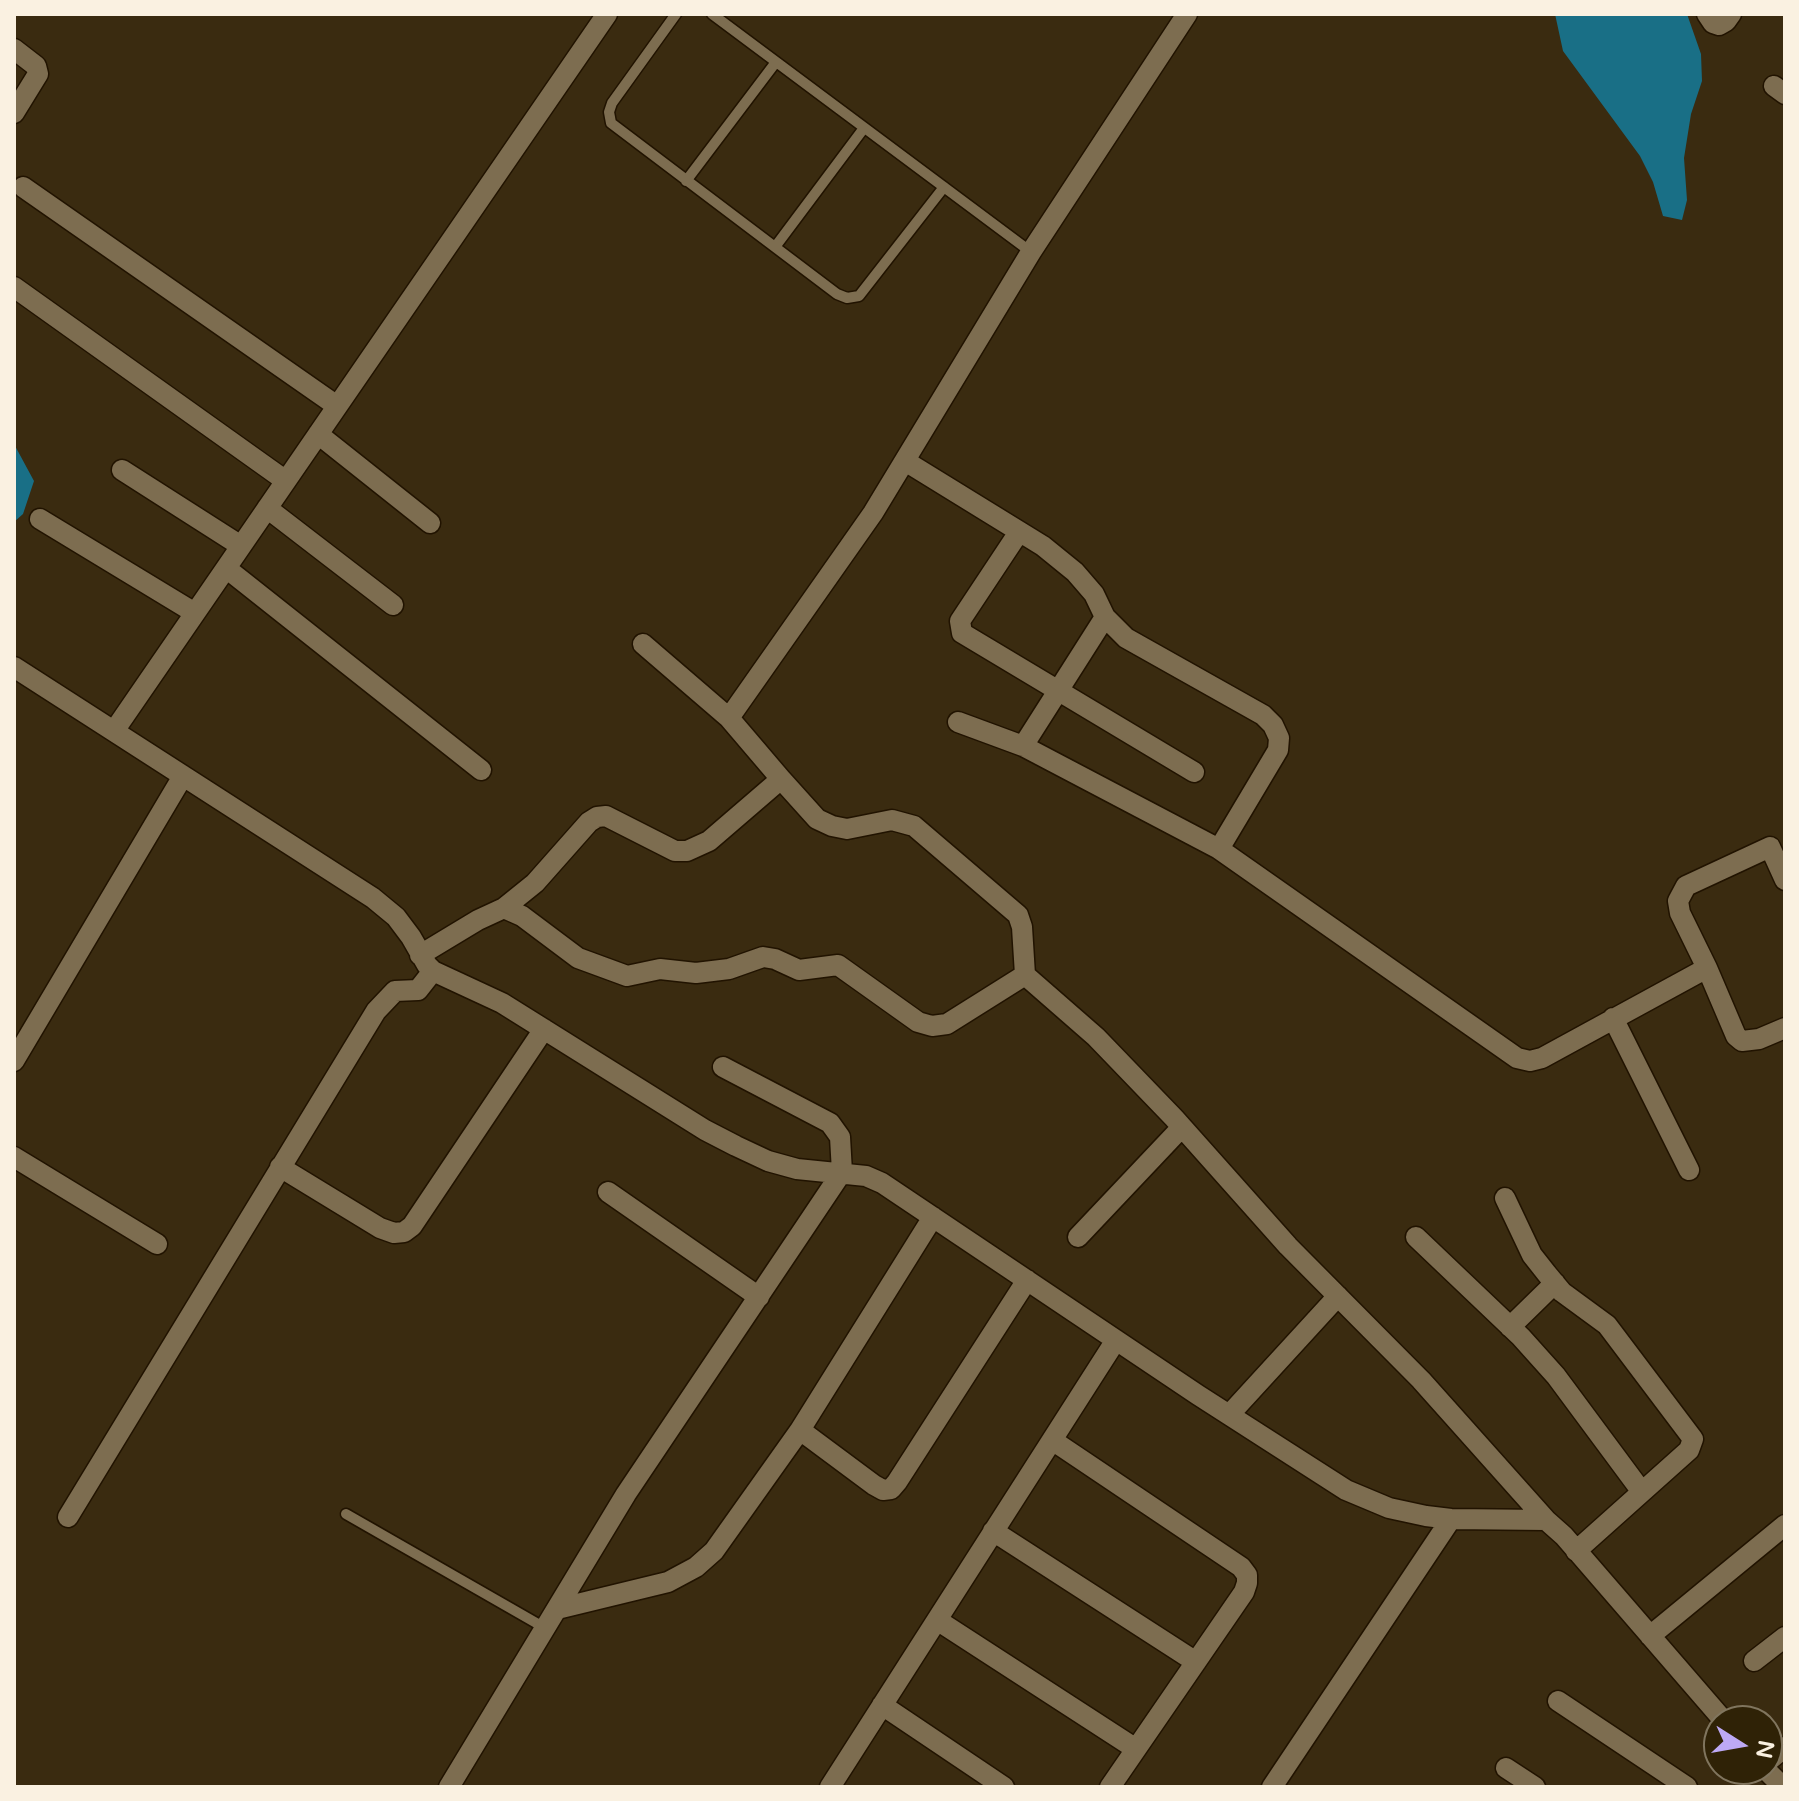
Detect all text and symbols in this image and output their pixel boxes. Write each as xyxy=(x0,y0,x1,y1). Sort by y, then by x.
north arrow xyxy=(1703,1705,1783,1785)
text: N xyxy=(1750,1738,1779,1760)

